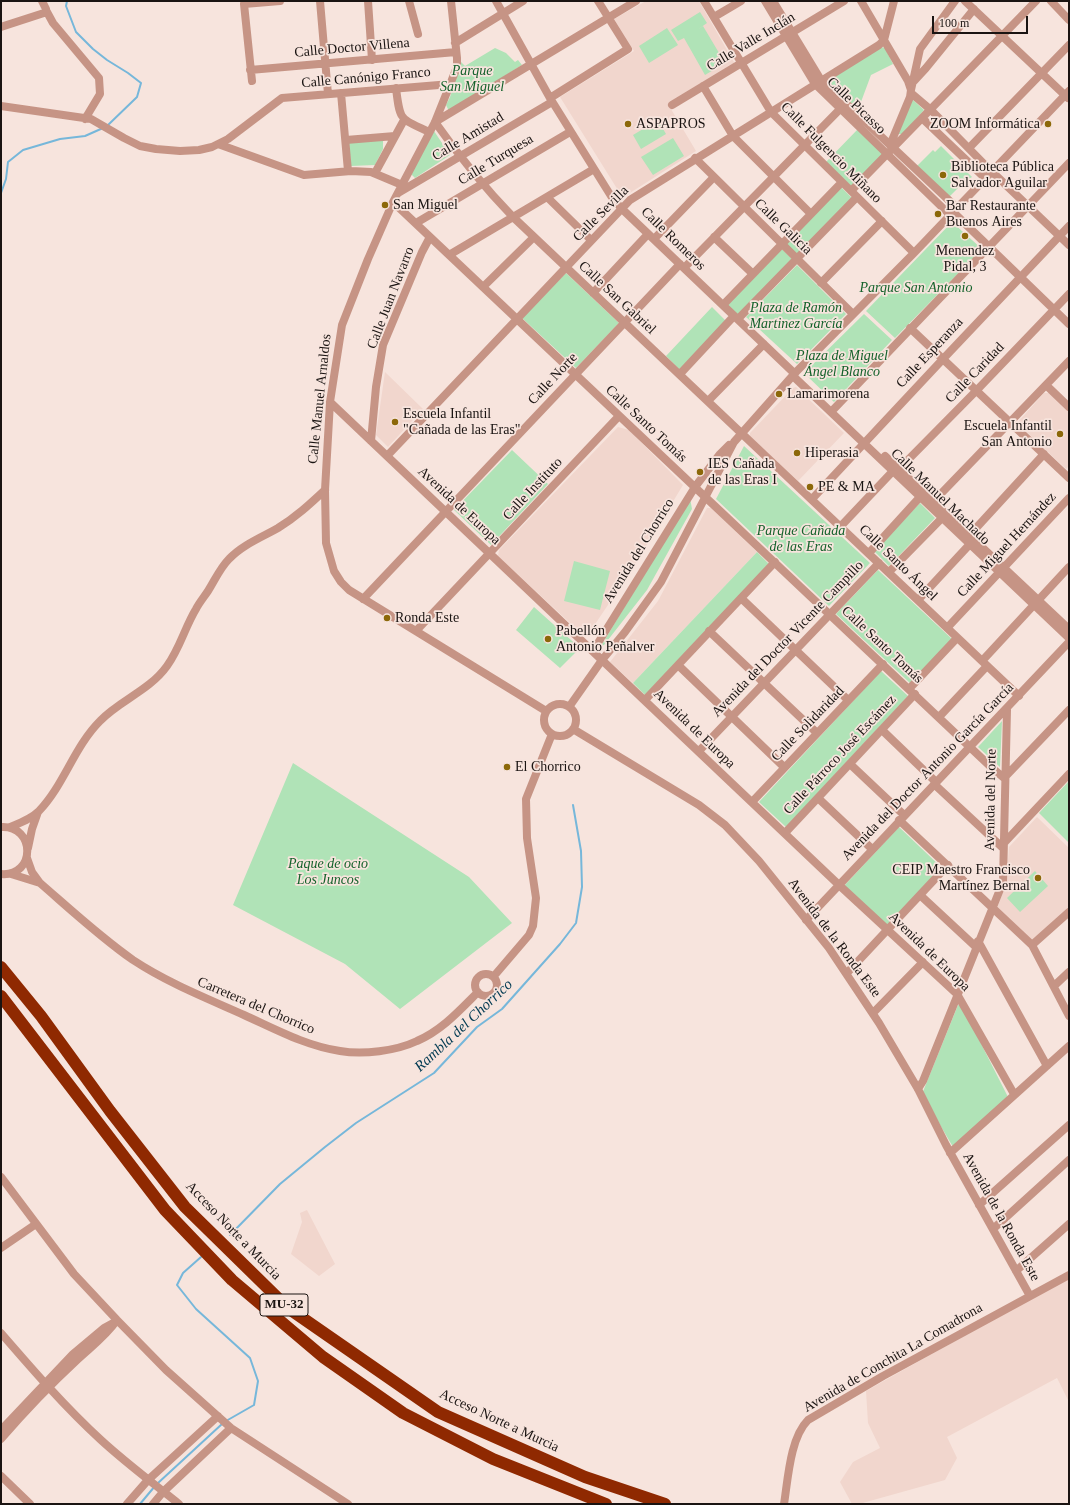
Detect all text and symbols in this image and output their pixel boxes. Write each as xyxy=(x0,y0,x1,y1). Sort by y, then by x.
scale bar xyxy=(934,8,1030,34)
street label: Calle Valle Inclán xyxy=(704,9,798,75)
text: 100 m xyxy=(939,16,969,30)
street label: Calle Doctor Villena xyxy=(294,35,410,61)
park label: Parque San Miguel xyxy=(440,63,504,96)
street label: Calle Canónigo Franco xyxy=(301,64,431,92)
street label: Calle Picasso xyxy=(823,74,889,138)
street label: Calle Fulgencio Miñano xyxy=(777,99,885,207)
street label: Calle Amistad xyxy=(429,109,507,165)
place label: ASPAPROS xyxy=(636,116,706,132)
place label: ZOOM Informática xyxy=(930,116,1040,132)
marker: ASPAPROS xyxy=(623,119,633,129)
marker: ZOOM Informática xyxy=(1043,119,1053,129)
street label: Calle Turquesa xyxy=(455,131,537,189)
place label: Biblioteca Pública Salvador Aguilar xyxy=(951,159,1054,192)
marker: Biblioteca Pública Salvador Aguilar xyxy=(938,170,948,180)
street label: Calle Sevilla xyxy=(570,183,632,245)
street label: Calle Galicia xyxy=(751,195,815,259)
place label: San Miguel xyxy=(393,197,458,213)
place label: Bar Restaurante Buenos Aires xyxy=(946,198,1036,230)
marker: San Miguel xyxy=(380,200,390,210)
street label: Calle Romeros xyxy=(637,204,709,274)
marker: Bar Restaurante Buenos Aires xyxy=(933,209,943,219)
marker: Menendez Pidal, 3 xyxy=(960,231,970,241)
place label: Menendez Pidal, 3 xyxy=(936,243,994,276)
street label: Calle Juan Navarro xyxy=(364,245,418,351)
street label: Calle San Gabriel xyxy=(575,258,659,338)
park label: Parque San Antonio xyxy=(859,280,973,296)
park label: Plaza de Ramón Martinez García xyxy=(749,300,843,332)
street label: Calle Esperanza xyxy=(893,314,967,392)
street label: Calle Manuel Arnaldos xyxy=(305,333,335,465)
street label: Calle Caridad xyxy=(942,339,1008,407)
park label: Plaza de Miguel Ángel Blanco xyxy=(796,348,888,380)
street label: Calle Norte xyxy=(525,350,581,408)
street label: Calle Santo Tomás xyxy=(602,382,690,466)
place label: Lamarimorena xyxy=(787,386,869,402)
marker: Lamarimorena xyxy=(774,389,784,399)
place label: Escuela Infantil "Cañada de las Eras" xyxy=(403,406,521,438)
marker: Escuela Infantil "Cañada de las Eras" xyxy=(390,417,400,427)
place label: Escuela Infantil San Antonio xyxy=(964,418,1052,450)
marker: Escuela Infantil San Antonio xyxy=(1055,429,1065,439)
place label: Hiperasia xyxy=(805,445,859,461)
street label: Calle Manuel Machado xyxy=(887,445,993,549)
marker: Hiperasia xyxy=(792,448,802,458)
street label: Calle Instituto xyxy=(500,454,566,524)
place label: IES Cañada de las Eras I xyxy=(708,456,777,488)
street label: Avenida de Europa xyxy=(414,463,504,549)
marker: IES Cañada de las Eras I xyxy=(695,467,705,477)
place label: PE & MA xyxy=(818,479,875,495)
marker: PE & MA xyxy=(805,482,815,492)
street label: Calle Miguel Hernández xyxy=(954,489,1060,601)
street label: Avenida del Chorrico xyxy=(600,496,678,606)
street label: Calle Santo Ángel xyxy=(855,521,941,605)
park label: Parque Cañada de las Eras xyxy=(757,523,845,556)
street label: Avenida del Doctor Vicente Campillo xyxy=(709,557,867,721)
street label: Calle Santo Tomás xyxy=(838,603,926,687)
place label: Ronda Este xyxy=(395,610,459,626)
marker: Ronda Este xyxy=(382,613,392,623)
place label: Pabellón Antonio Peñalver xyxy=(556,623,654,656)
marker: Pabellón Antonio Peñalver xyxy=(543,634,553,644)
street label: Avenida del Doctor Antonio García García xyxy=(838,680,1018,864)
street label: Calle Solidaridad xyxy=(768,683,848,765)
street label: Avenida de Europa xyxy=(650,686,738,772)
street label: Calle Párroco José Escámez xyxy=(780,692,900,818)
street label: Avenida del Norte xyxy=(982,749,1000,851)
place label: El Chorrico xyxy=(515,759,581,775)
marker: El Chorrico xyxy=(502,762,512,772)
park label: Paque de ocio Los Juncos xyxy=(288,856,368,888)
place label: CEIP Maestro Francisco Martínez Bernal xyxy=(892,862,1030,894)
marker: CEIP Maestro Francisco Martínez Bernal xyxy=(1033,873,1043,883)
street label: Avenida de la Ronda Este xyxy=(784,875,884,1001)
street label: Avenida de Europa xyxy=(885,909,973,995)
street label: Carretera del Chorrico xyxy=(195,974,317,1038)
water label: Rambla del Chorrico xyxy=(411,976,517,1076)
street label: Avenida de la Ronda Este xyxy=(959,1150,1043,1284)
street label: Acceso Norte a Murcia xyxy=(182,1178,284,1284)
road number: MU-32 xyxy=(260,1294,308,1316)
street label: Avenida de Conchita La Comadrona xyxy=(800,1300,986,1416)
street label: Acceso Norte a Murcia xyxy=(436,1386,562,1456)

